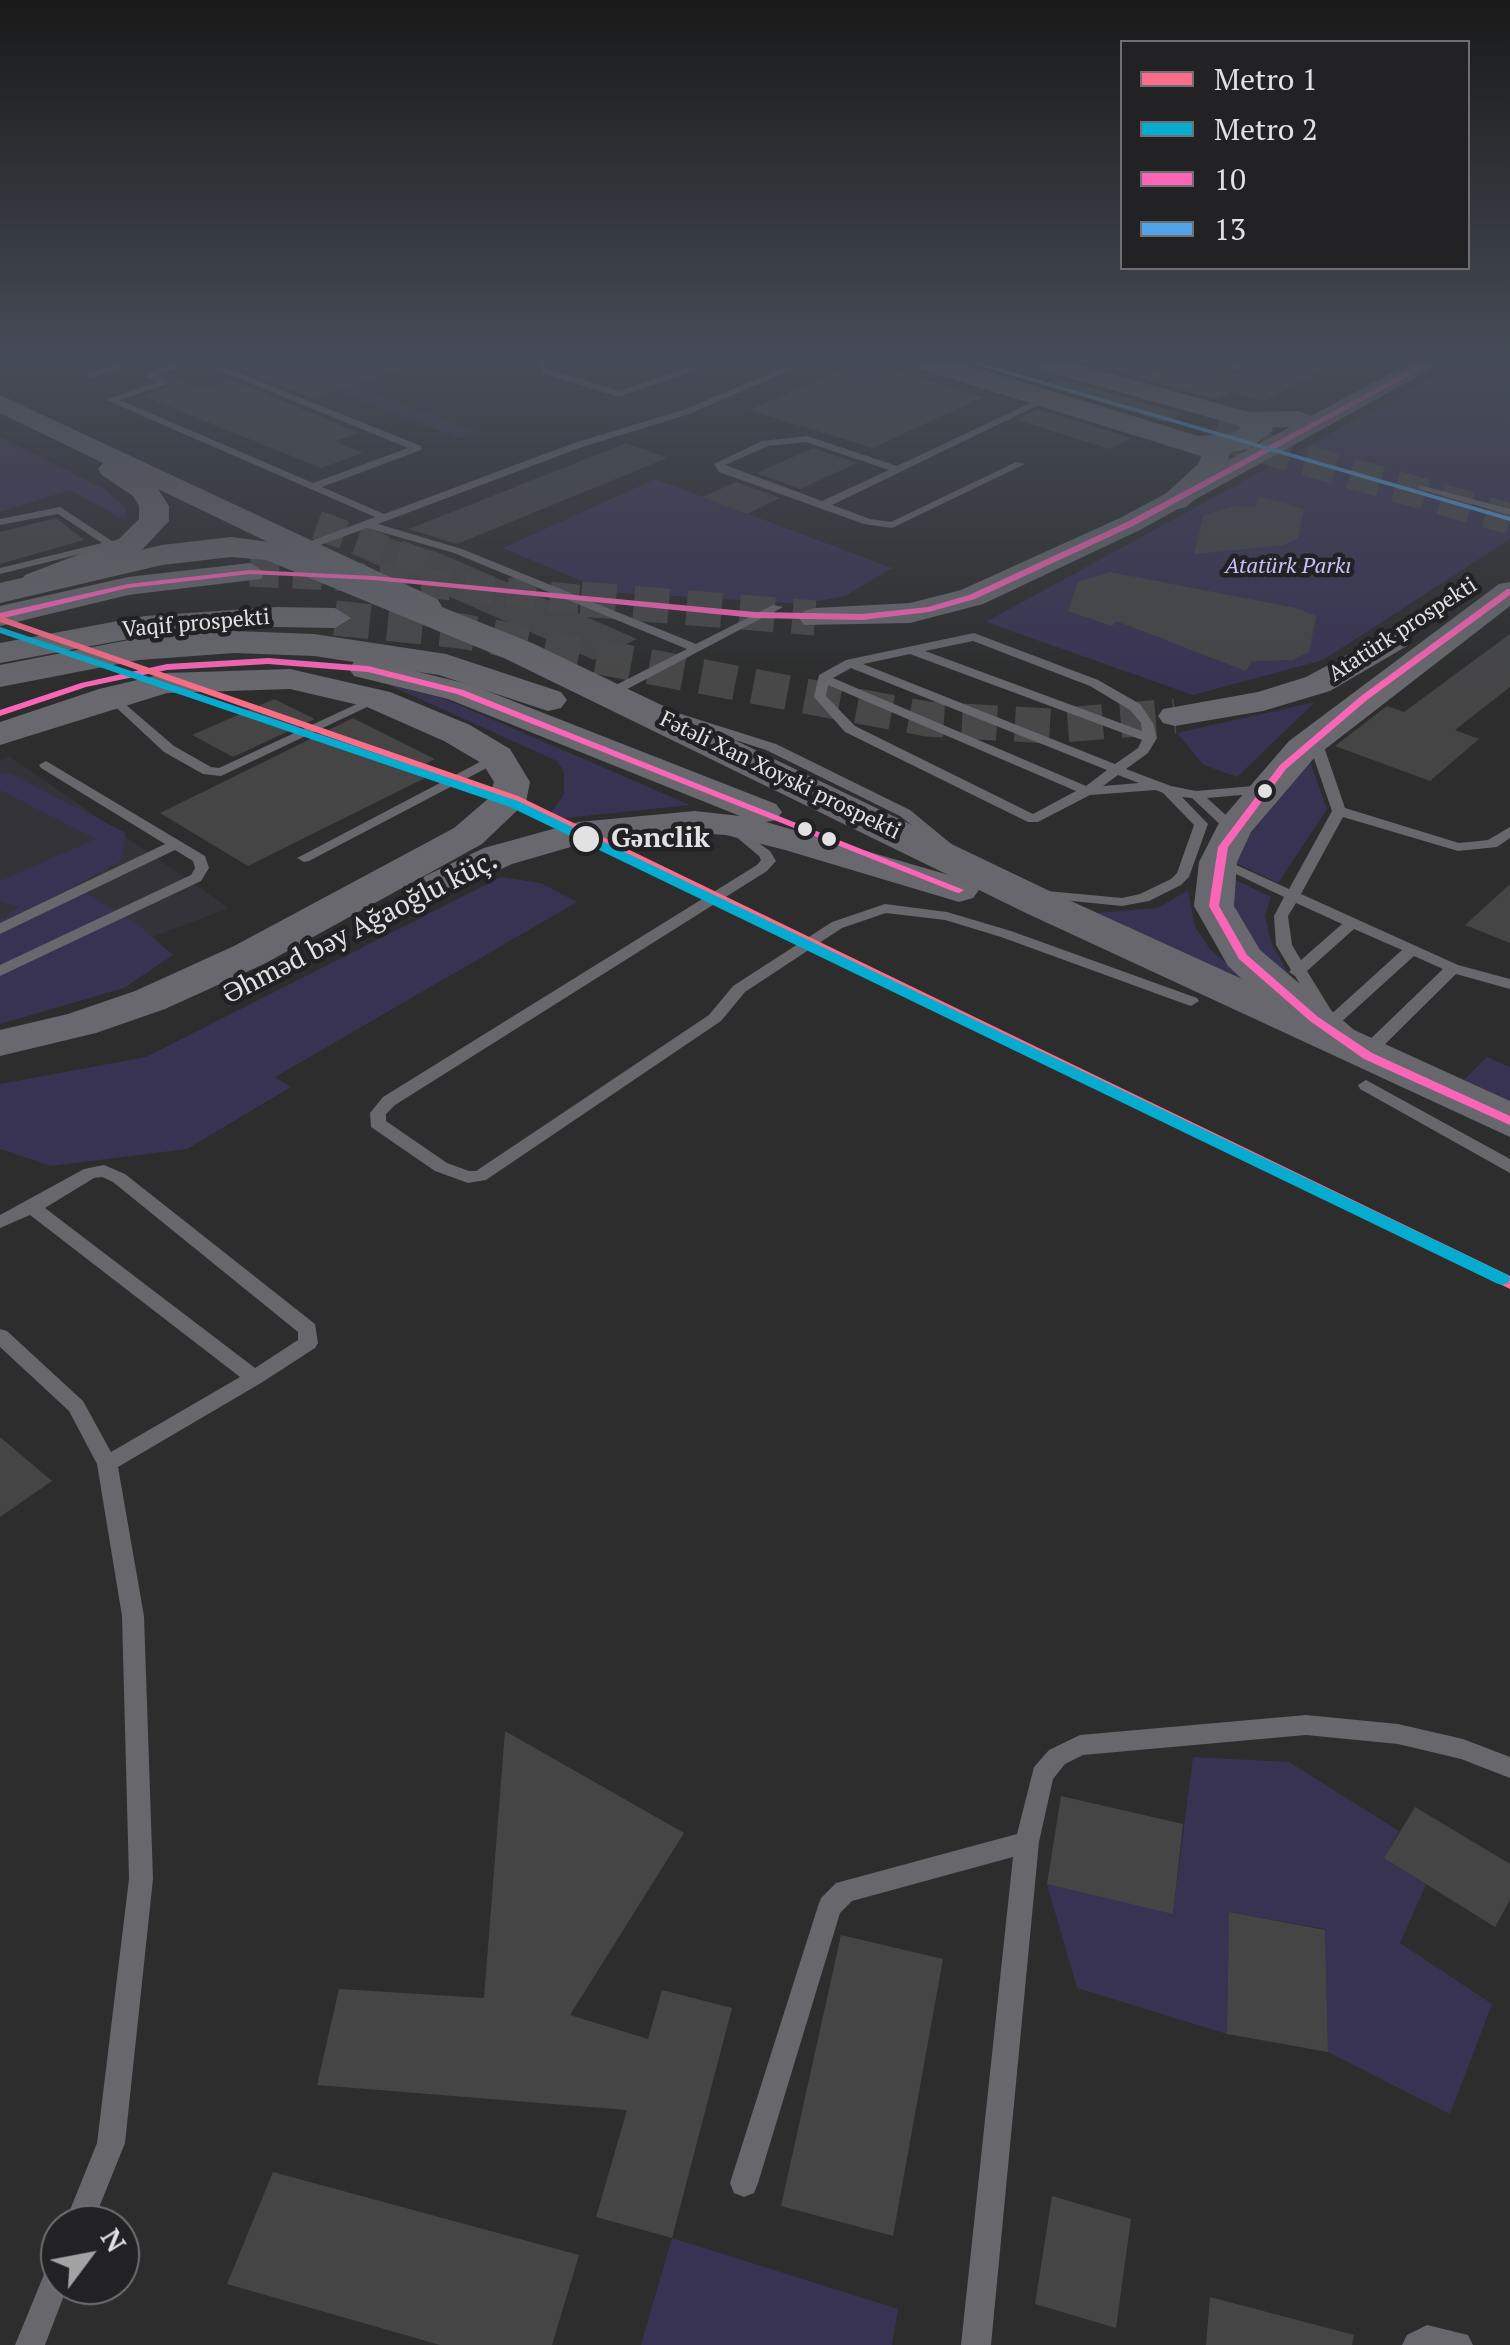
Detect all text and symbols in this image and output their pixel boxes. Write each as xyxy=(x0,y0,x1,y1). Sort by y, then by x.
legend xyxy=(1120,40,1470,270)
text: Metro 1 xyxy=(1214,59,1318,99)
text: Metro 2 xyxy=(1214,109,1318,149)
text: 10 xyxy=(1214,159,1246,199)
text: 13 xyxy=(1214,209,1246,249)
park label: Atatürk Parkı xyxy=(1225,554,1351,580)
street label: Atatürk prospekti xyxy=(1324,572,1482,688)
street label: Vaqif prospekti xyxy=(121,604,271,644)
street label: Fətəli Xan Xoyski prospekti xyxy=(655,706,905,846)
unlabelled marker xyxy=(1255,781,1275,801)
unlabelled marker xyxy=(795,819,815,839)
place label: Gənclik xyxy=(611,822,710,856)
marker: Gənclik xyxy=(570,823,602,855)
unlabelled marker xyxy=(819,829,839,849)
street label: Əhməd bəy Ağaoğlu küç. xyxy=(217,844,503,1012)
north arrow xyxy=(40,2205,140,2305)
text: N xyxy=(93,2221,135,2259)

